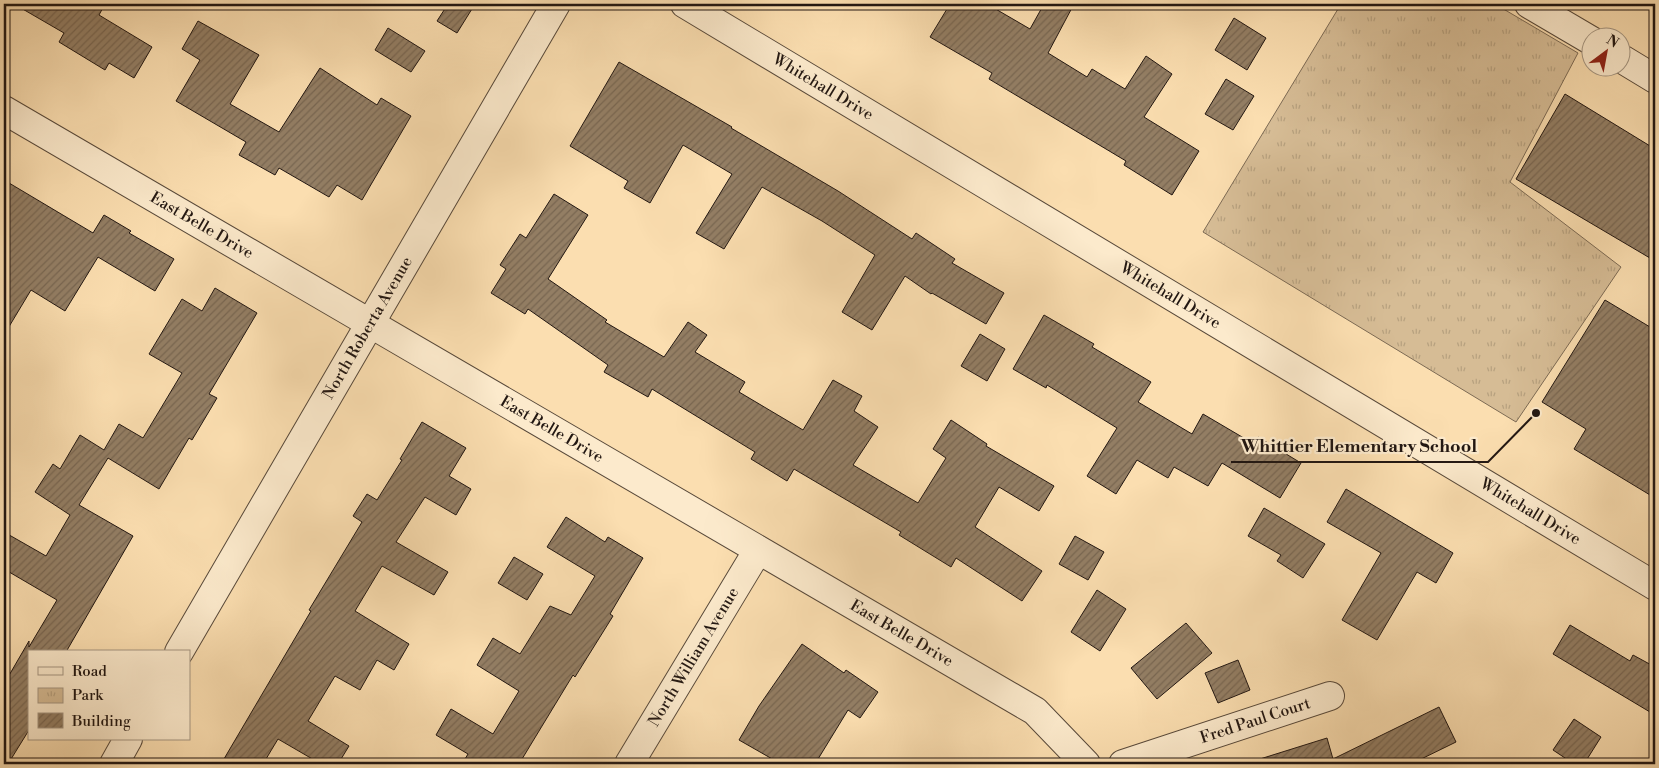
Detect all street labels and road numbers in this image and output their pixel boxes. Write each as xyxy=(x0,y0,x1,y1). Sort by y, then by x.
street label: Whitehall Drive xyxy=(768,48,877,125)
street label: East Belle Drive xyxy=(147,187,257,263)
street label: North Roberta Avenue xyxy=(318,253,417,403)
street label: Whitehall Drive xyxy=(1115,257,1224,333)
street label: East Belle Drive xyxy=(496,391,607,467)
street label: Whitehall Drive xyxy=(1476,473,1585,549)
street label: North William Avenue xyxy=(644,584,743,730)
street label: East Belle Drive xyxy=(846,595,957,671)
street label: Fred Paul Court xyxy=(1197,693,1313,748)

